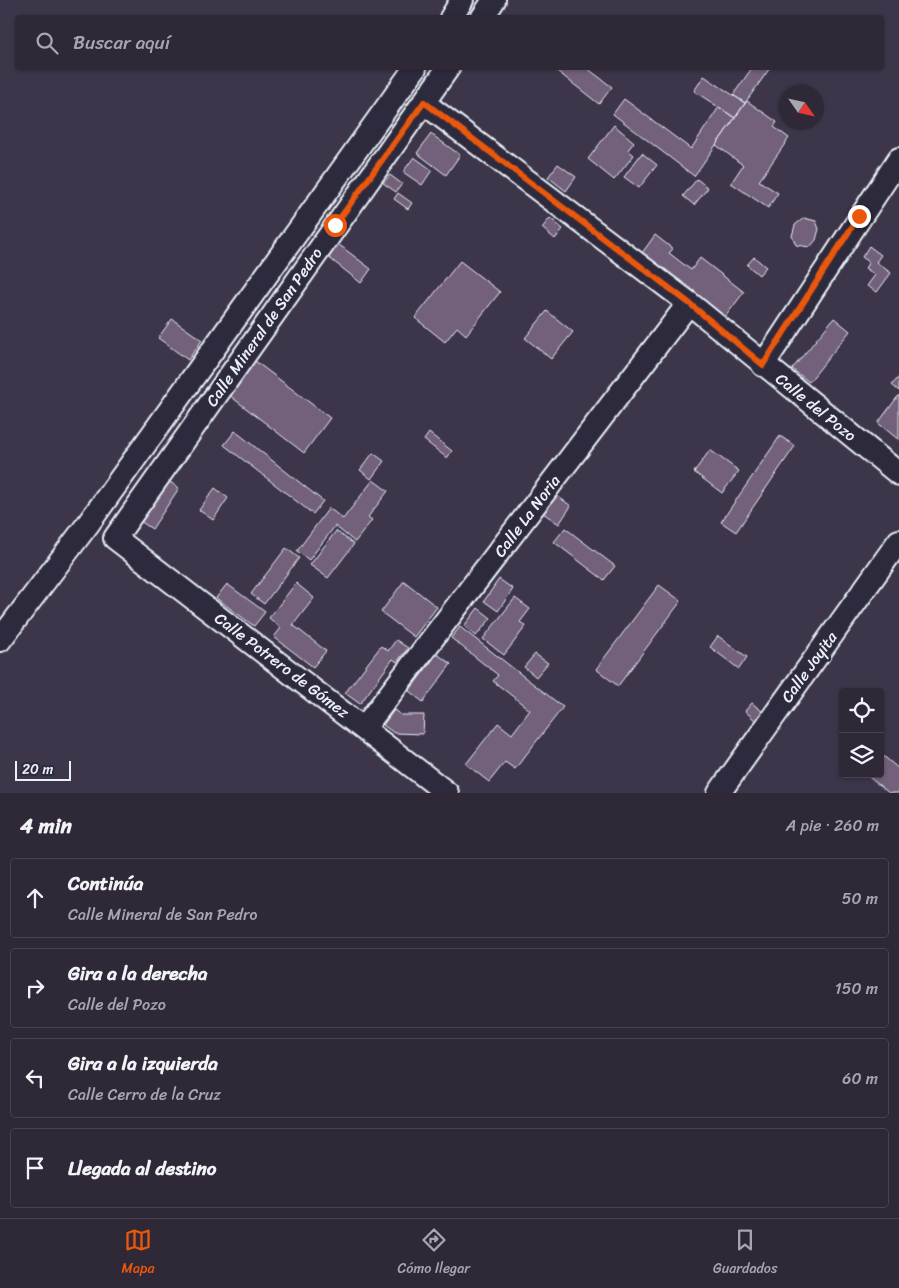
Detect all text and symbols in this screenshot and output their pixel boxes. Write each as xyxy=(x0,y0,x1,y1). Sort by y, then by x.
search box xyxy=(15,15,884,70)
text: Buscar aquí xyxy=(73,26,170,59)
icon: search xyxy=(33,29,61,57)
north arrow xyxy=(779,85,824,130)
route end xyxy=(848,205,871,228)
route start xyxy=(324,214,347,237)
street label: Calle Mineral de San Pedro xyxy=(198,241,330,413)
street label: Calle del Pozo xyxy=(769,365,863,449)
street label: Calle La Noria xyxy=(486,468,568,564)
street label: Calle Potrero de Gómez xyxy=(208,604,356,726)
street label: Calle Joyita xyxy=(773,624,846,709)
map controls xyxy=(839,688,884,778)
button: locate xyxy=(839,688,884,733)
button: layers xyxy=(839,733,884,778)
text: 20 m xyxy=(22,757,53,782)
scale bar xyxy=(15,758,71,781)
text: 4 min xyxy=(20,807,72,845)
text: A pie · 260 m xyxy=(786,811,879,840)
text: Continúa xyxy=(68,867,143,900)
icon: ahead xyxy=(21,884,49,912)
text: 50 m xyxy=(842,884,878,913)
text: Calle Mineral de San Pedro xyxy=(68,900,258,929)
text: Gira a la derecha xyxy=(68,957,207,990)
icon: right xyxy=(21,974,49,1002)
text: 150 m xyxy=(835,974,878,1003)
text: Calle del Pozo xyxy=(68,990,166,1019)
text: Gira a la izquierda xyxy=(68,1047,218,1080)
icon: left xyxy=(21,1064,49,1092)
text: 60 m xyxy=(842,1064,878,1093)
text: Calle Cerro de la Cruz xyxy=(68,1080,221,1109)
text: Llegada al destino xyxy=(68,1152,217,1185)
icon: arrive xyxy=(21,1154,49,1182)
tab: Mapa xyxy=(122,1226,154,1281)
tab: Cómo llegar xyxy=(398,1226,470,1281)
tab: Guardados xyxy=(713,1226,777,1281)

